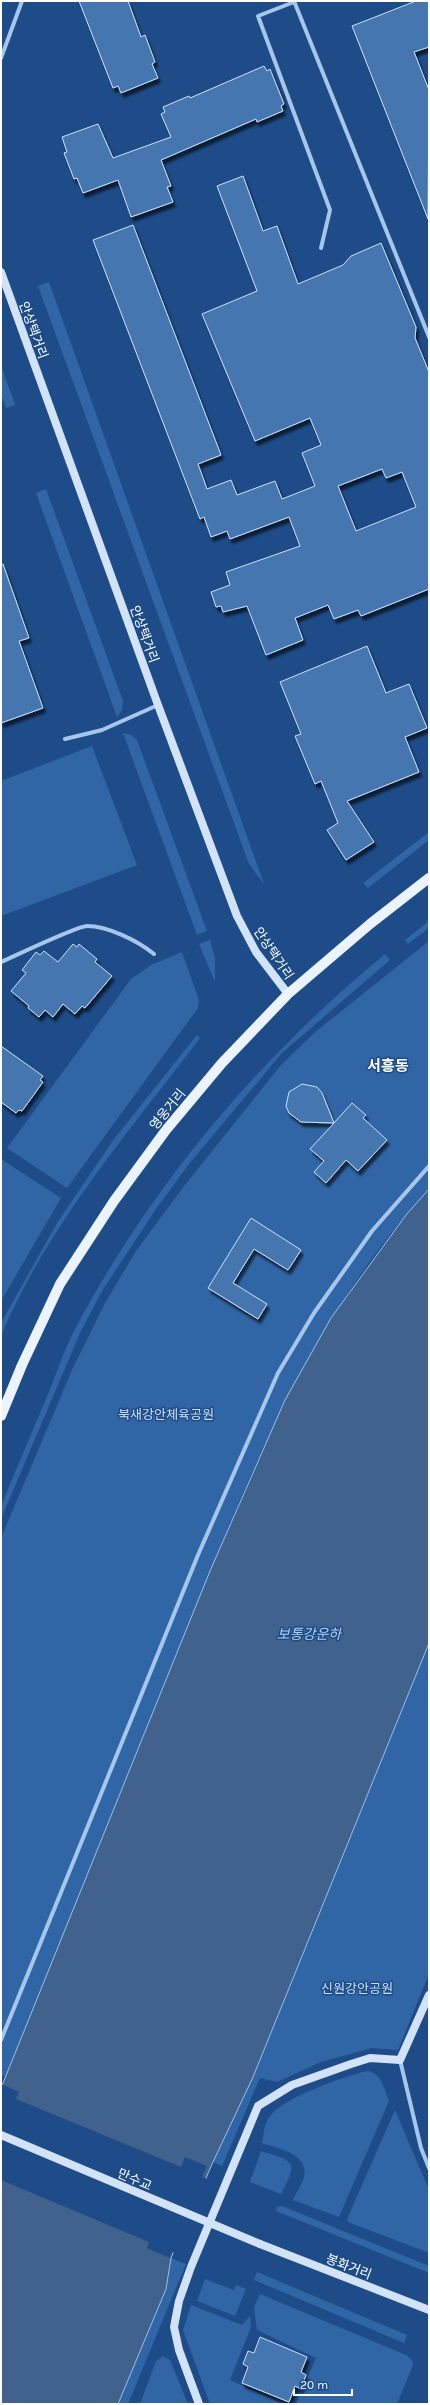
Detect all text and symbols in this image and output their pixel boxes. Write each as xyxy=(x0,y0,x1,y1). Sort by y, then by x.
street label: 안상택거리 xyxy=(16,300,51,361)
street label: 안상택거리 xyxy=(127,604,162,665)
street label: 안상택거리 xyxy=(251,924,297,982)
district label: 서흥동 xyxy=(367,1057,409,1075)
street label: 영웅거리 xyxy=(147,1086,188,1133)
park label: 북새강안체육공원 xyxy=(118,1407,214,1422)
water label: 보통강운하 xyxy=(277,1626,343,1643)
park label: 신원강안공원 xyxy=(321,1981,393,1996)
street label: 만수교 xyxy=(115,2166,154,2193)
street label: 봉화거리 xyxy=(324,2251,374,2282)
scale bar xyxy=(294,2371,352,2397)
text: 20 m xyxy=(300,2378,328,2392)

